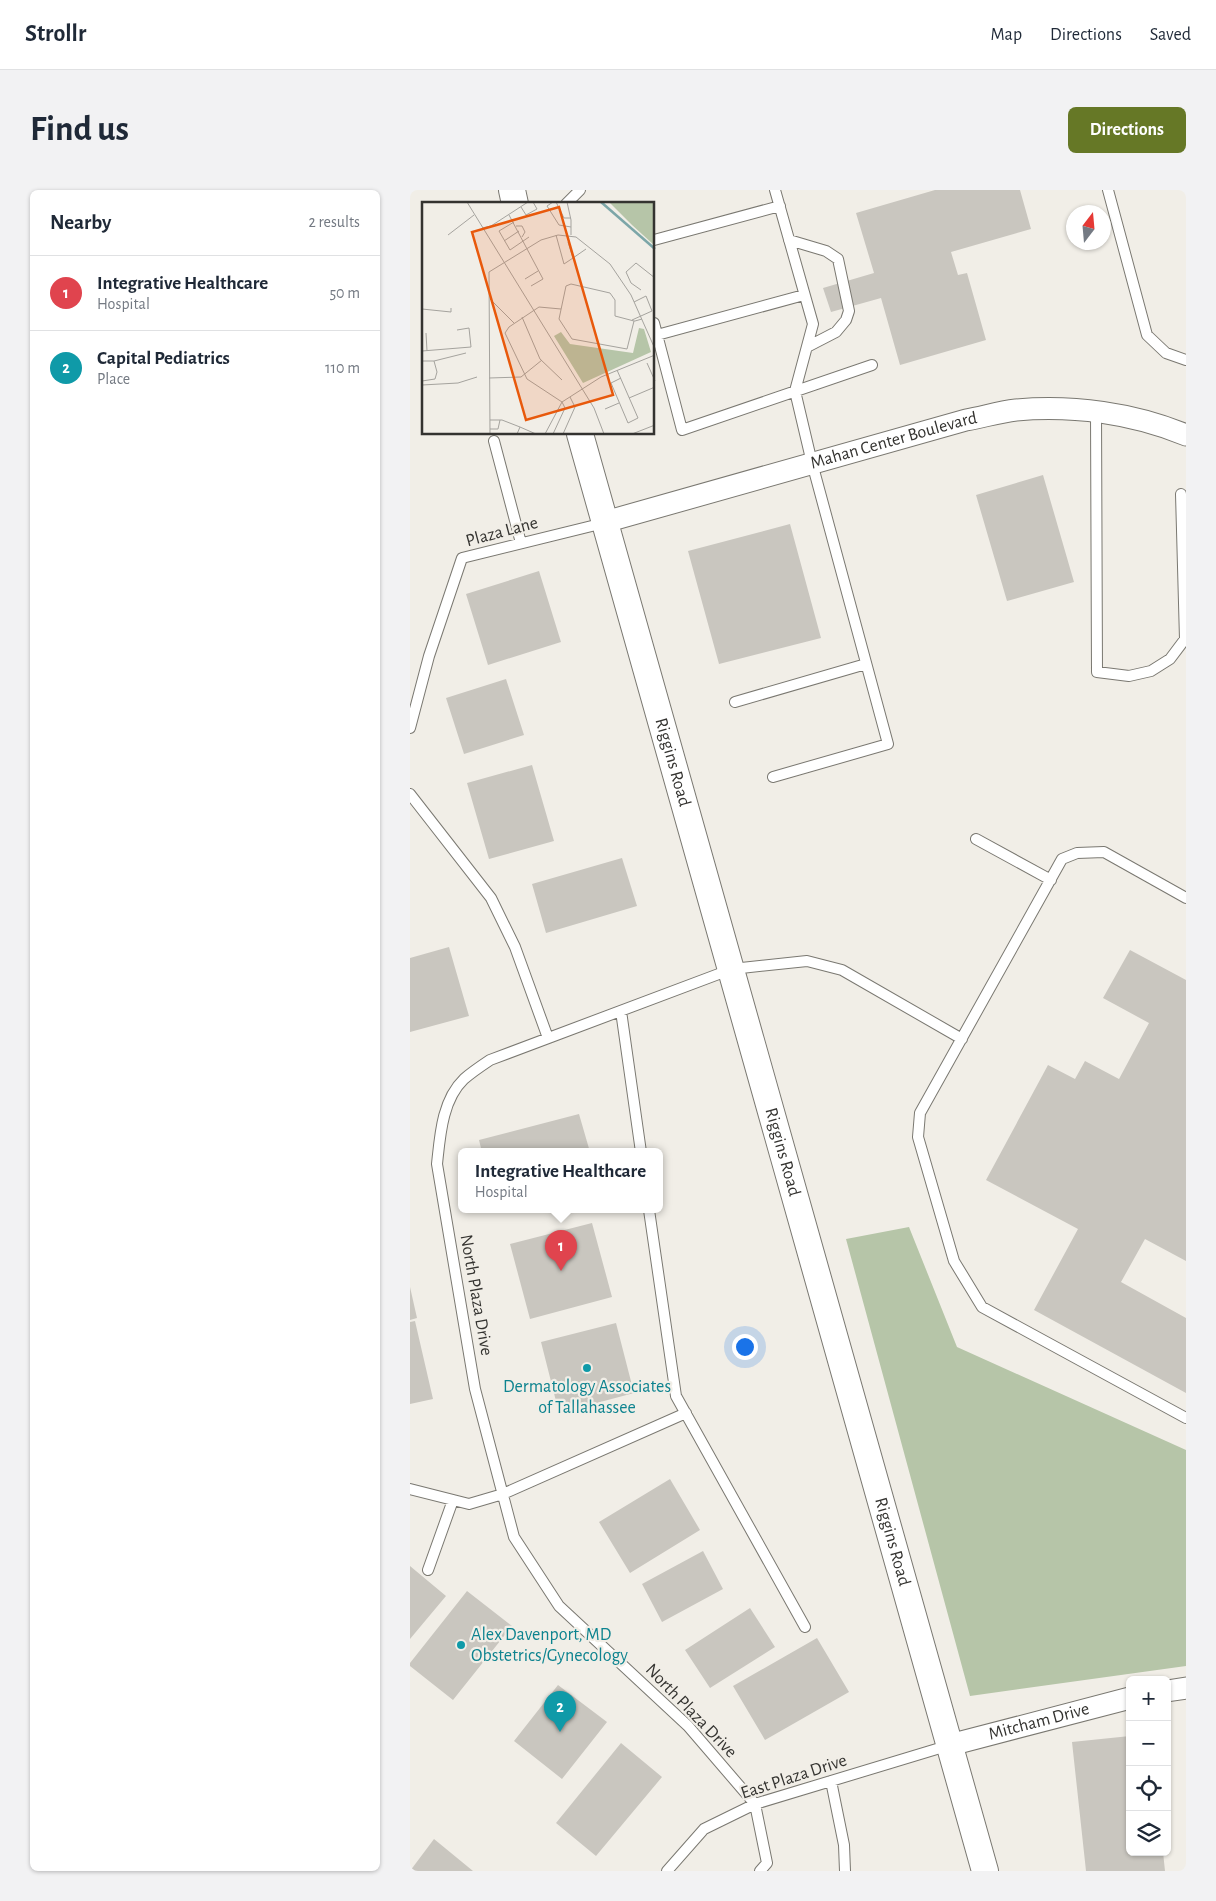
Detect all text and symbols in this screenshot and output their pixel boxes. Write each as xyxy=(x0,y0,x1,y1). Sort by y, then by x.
text: Strollr xyxy=(25,22,86,46)
text: Map xyxy=(991,26,1022,44)
text: Directions xyxy=(1050,26,1122,44)
text: Saved xyxy=(1150,26,1191,44)
button: Directions xyxy=(1068,107,1186,153)
text: Find us xyxy=(30,112,129,147)
inset map xyxy=(422,202,655,435)
north arrow xyxy=(1066,205,1111,250)
text: Nearby xyxy=(50,212,111,233)
text: 2 results xyxy=(308,214,360,230)
text: Integrative Healthcare xyxy=(97,274,268,293)
text: 1 xyxy=(63,285,69,301)
text: 50 m xyxy=(329,285,360,301)
text: Hospital xyxy=(97,296,150,312)
text: Capital Pediatrics xyxy=(97,349,230,368)
text: 2 xyxy=(62,360,70,376)
text: 110 m xyxy=(325,360,360,376)
text: Place xyxy=(97,371,130,387)
street label: Mahan Center Boulevard xyxy=(808,409,979,473)
street label: Plaza Lane xyxy=(464,514,540,550)
street label: Riggins Road xyxy=(651,716,694,808)
street label: Riggins Road xyxy=(761,1106,803,1198)
popup xyxy=(458,1148,663,1213)
text: Integrative Healthcare xyxy=(475,1162,646,1181)
text: Hospital xyxy=(475,1184,528,1200)
pin: 1 xyxy=(545,1230,577,1271)
street label: North Plaza Drive xyxy=(456,1233,496,1357)
your location xyxy=(732,1334,758,1360)
marker: Dermatology Associates of Tallahassee xyxy=(581,1362,593,1374)
place label: Dermatology Associates of Tallahassee xyxy=(503,1378,671,1417)
street label: Riggins Road xyxy=(871,1496,913,1588)
place label: Alex Davenport, MD Obstetrics/Gynecology xyxy=(471,1626,628,1665)
marker: Alex Davenport, MD Obstetrics/Gynecology xyxy=(455,1639,467,1651)
street label: North Plaza Drive xyxy=(642,1661,740,1761)
map controls xyxy=(1126,1676,1171,1856)
button: + xyxy=(1126,1676,1171,1721)
pin: 2 xyxy=(544,1691,576,1732)
street label: Mitcham Drive xyxy=(987,1700,1091,1744)
button: − xyxy=(1126,1721,1171,1766)
street label: East Plaza Drive xyxy=(739,1751,849,1803)
button: locate xyxy=(1126,1766,1171,1811)
button: layers xyxy=(1126,1811,1171,1856)

